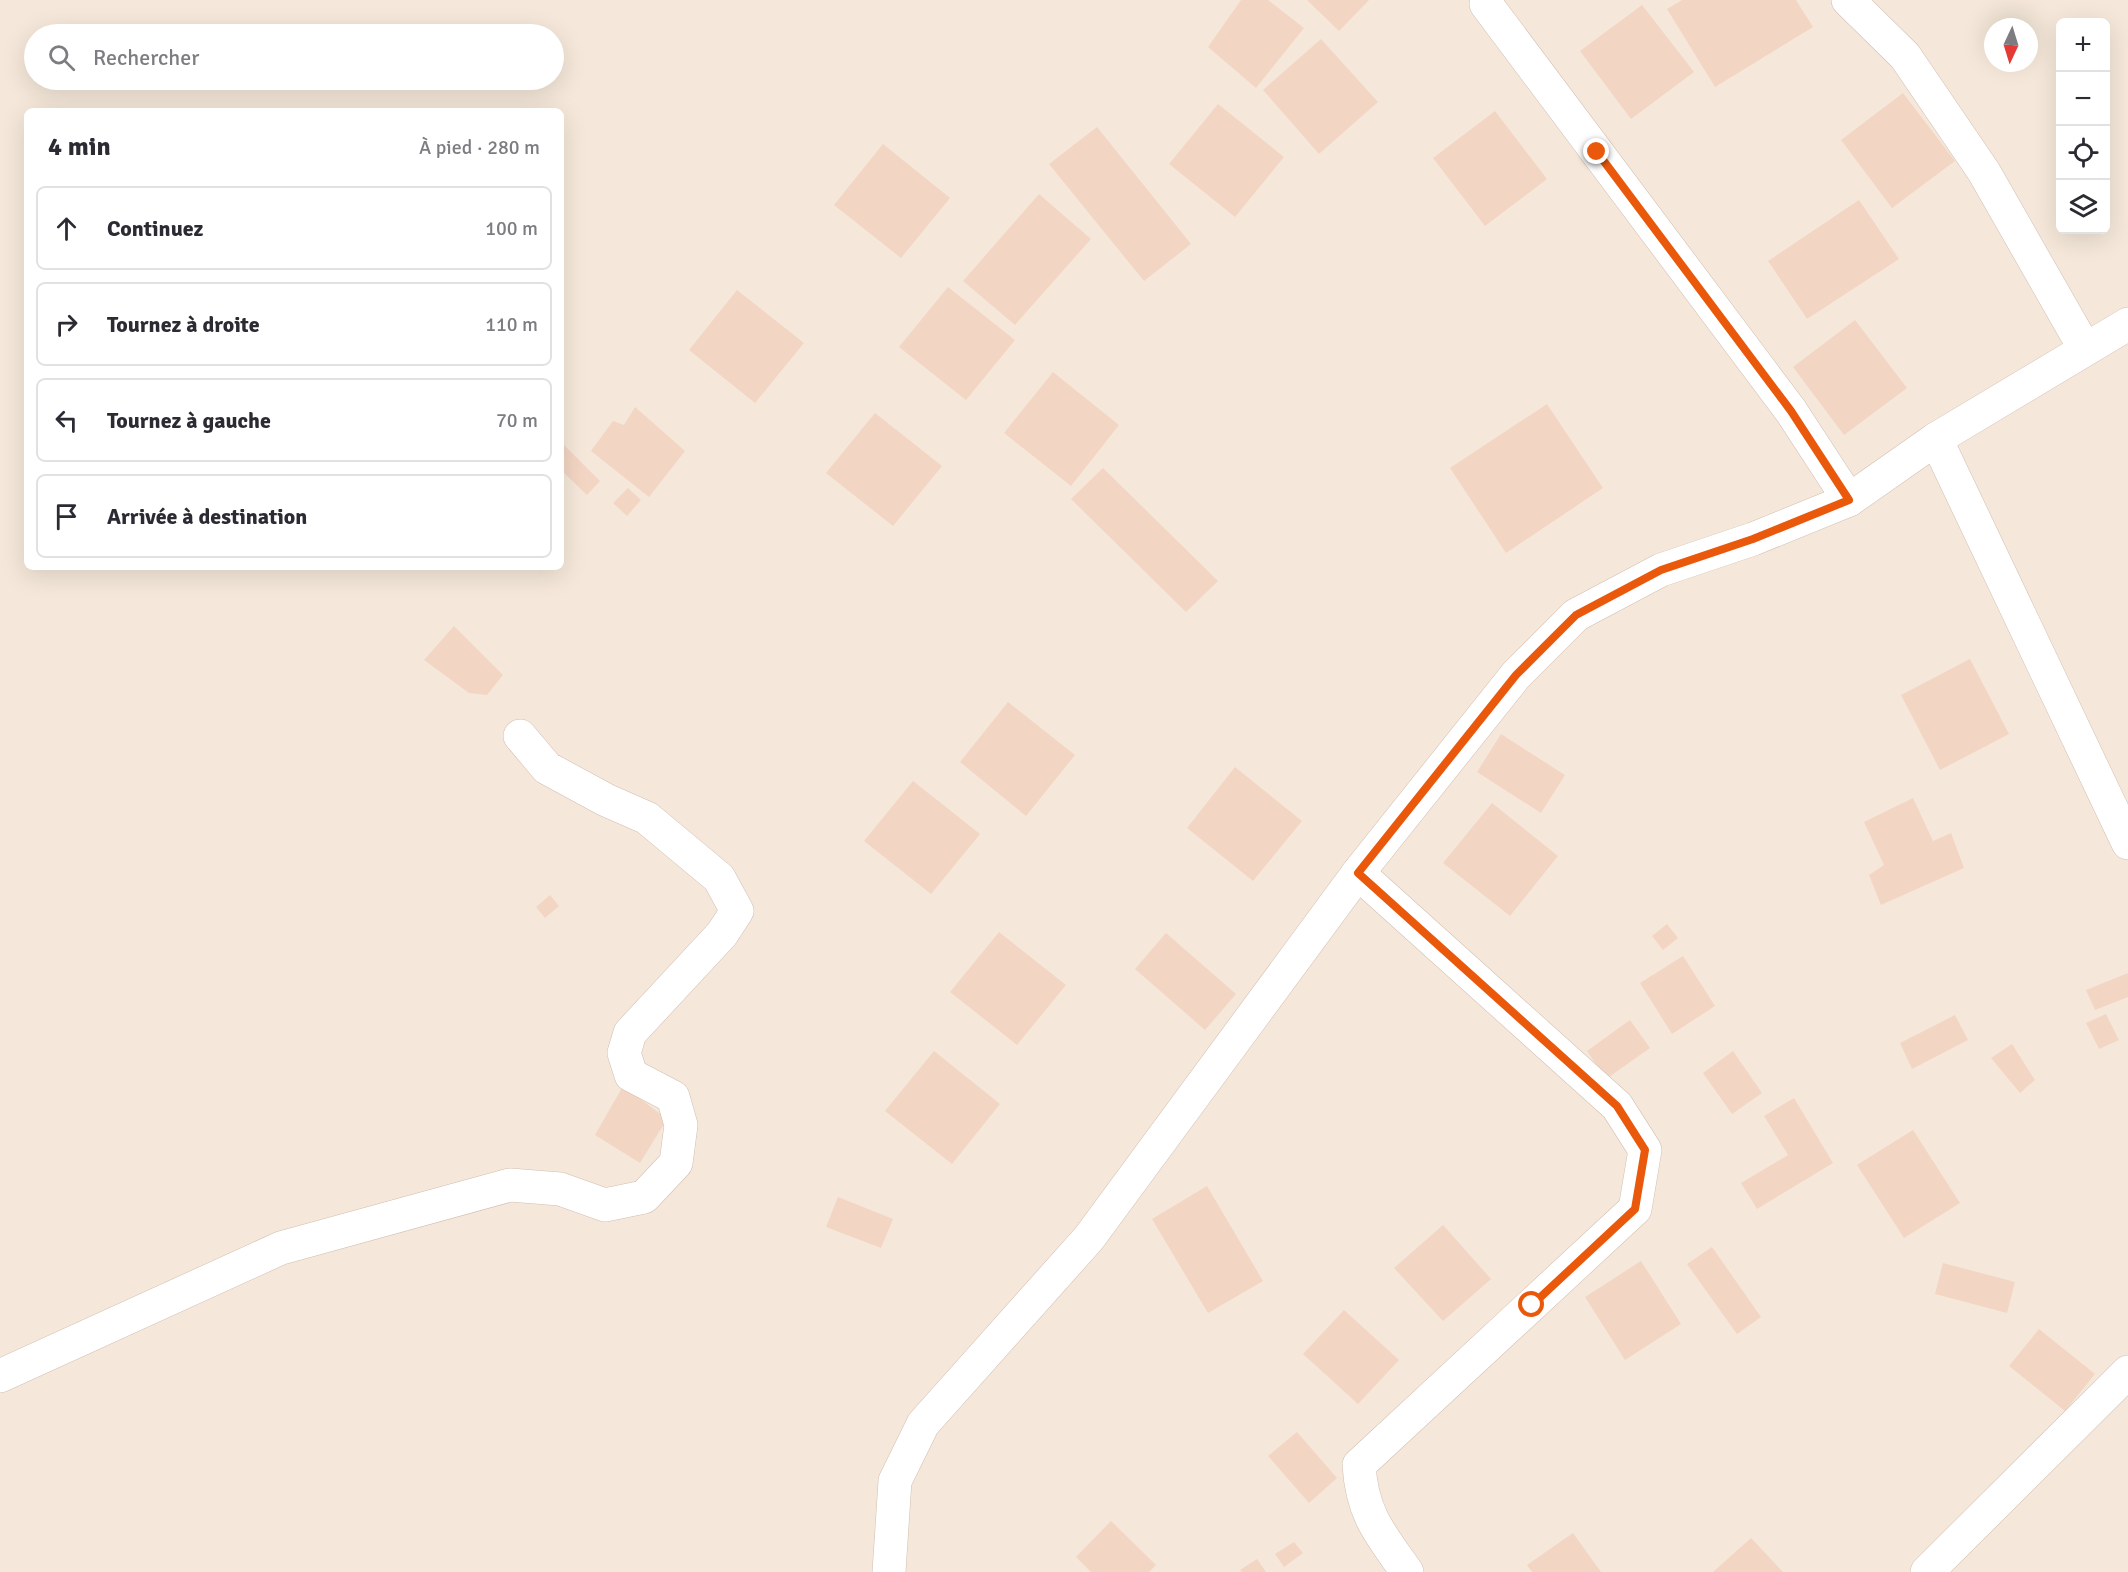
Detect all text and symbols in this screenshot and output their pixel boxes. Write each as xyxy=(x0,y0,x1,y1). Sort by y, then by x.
north arrow xyxy=(1984,18,2038,72)
map controls xyxy=(2056,18,2110,234)
button: + xyxy=(2056,18,2110,72)
search box xyxy=(24,24,564,90)
icon: search xyxy=(45,41,78,74)
text: Rechercher xyxy=(93,44,199,71)
button: − xyxy=(2056,72,2110,126)
button: locate xyxy=(2056,126,2110,180)
text: 4 min xyxy=(48,131,111,163)
text: À pied · 280 m xyxy=(419,135,540,160)
route end xyxy=(1583,138,1609,164)
button: layers xyxy=(2056,180,2110,234)
icon: ahead xyxy=(50,212,83,245)
text: Continuez xyxy=(107,215,203,242)
text: 100 m xyxy=(485,216,538,241)
icon: right xyxy=(50,308,83,341)
text: Tournez à droite xyxy=(107,311,260,338)
text: 110 m xyxy=(485,312,538,337)
icon: left xyxy=(50,404,83,437)
text: Tournez à gauche xyxy=(107,407,271,434)
text: 70 m xyxy=(496,408,538,433)
icon: arrive xyxy=(50,500,83,533)
text: Arrivée à destination xyxy=(107,503,307,530)
route start xyxy=(1518,1291,1544,1317)

